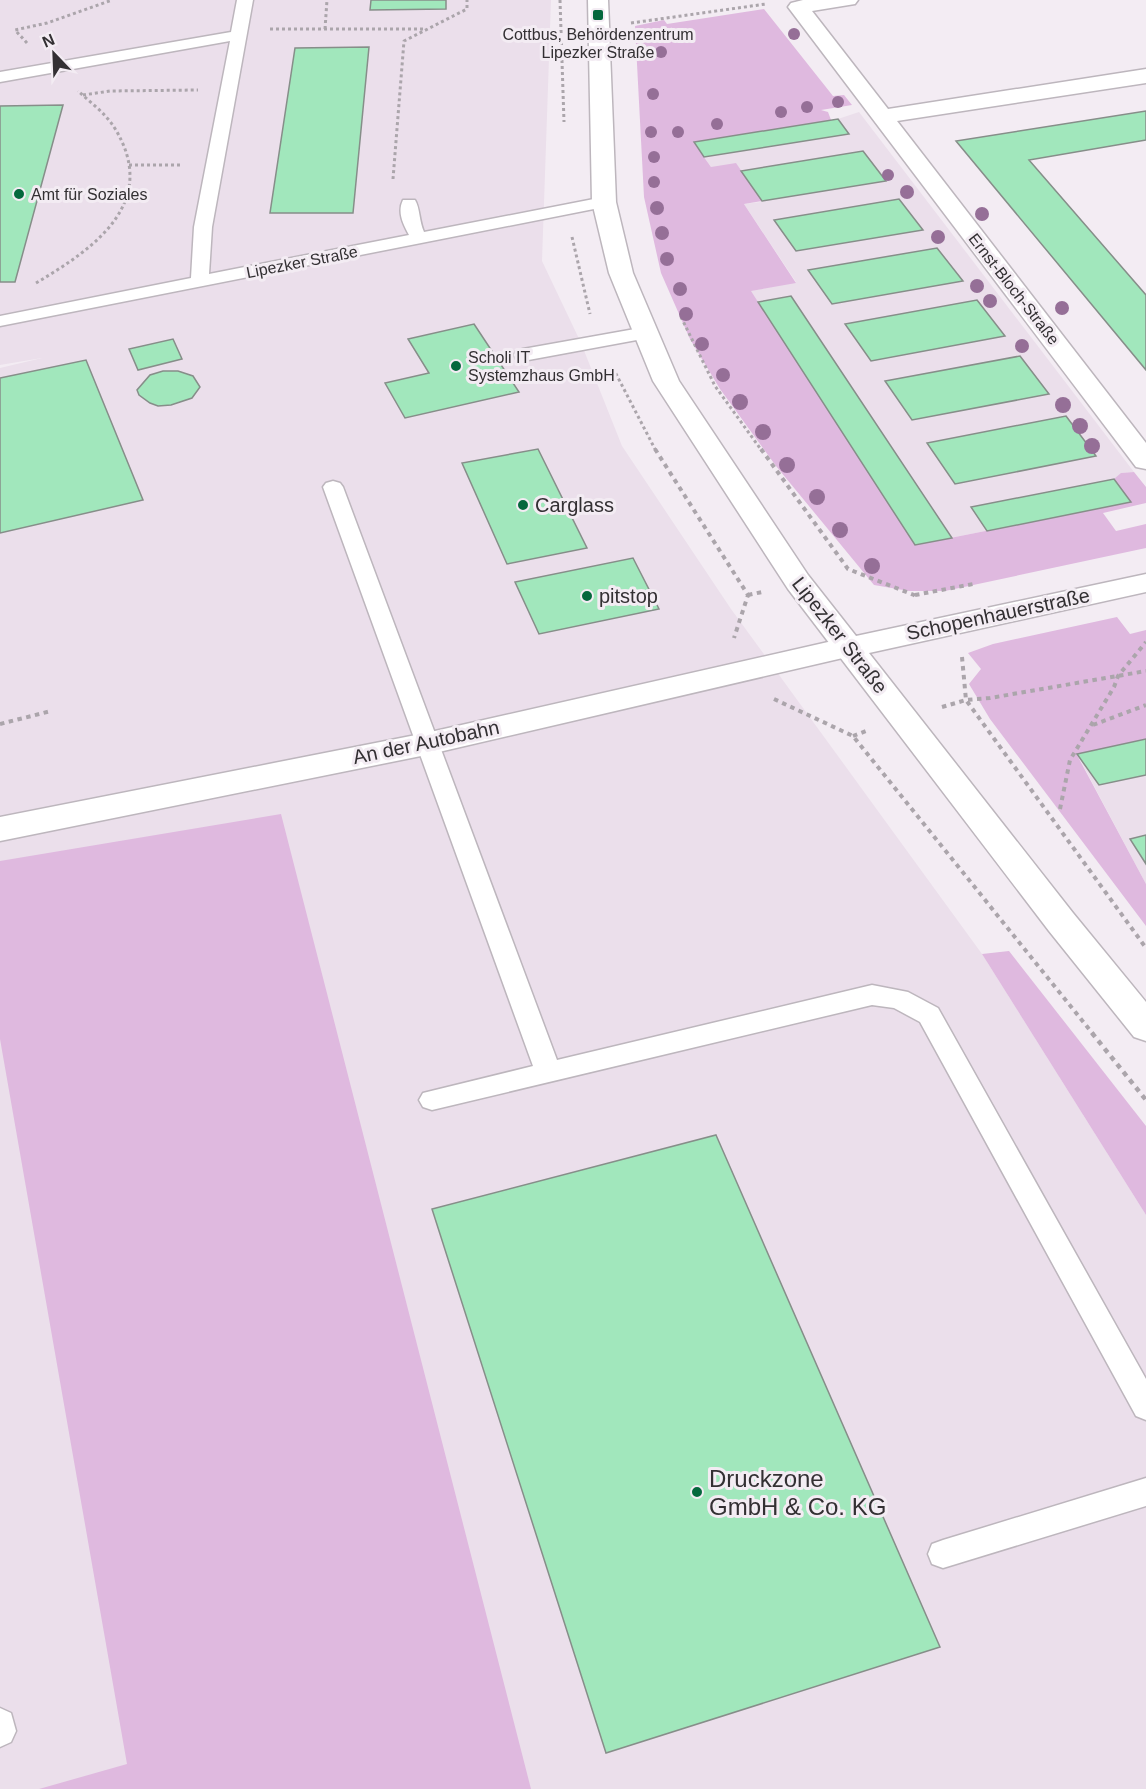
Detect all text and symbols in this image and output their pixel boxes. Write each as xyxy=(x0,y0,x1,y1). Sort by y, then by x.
marker: Cottbus, Behördenzentrum Lipezker Straße xyxy=(591,8,605,22)
north arrow xyxy=(24,24,84,84)
place label: Cottbus, Behördenzentrum Lipezker Straße xyxy=(502,26,694,61)
text: N xyxy=(40,31,57,51)
place label: Amt für Soziales xyxy=(31,186,147,203)
marker: Amt für Soziales xyxy=(12,187,26,201)
street label: Ernst-Bloch-Straße xyxy=(965,230,1063,348)
street label: Lipezker Straße xyxy=(245,243,359,281)
place label: Scholi IT Systemzhaus GmbH xyxy=(468,349,615,384)
marker: Scholi IT Systemzhaus GmbH xyxy=(449,359,463,373)
place label: Carglass xyxy=(535,494,614,516)
marker: Carglass xyxy=(516,498,530,512)
street label: Lipezker Straße xyxy=(788,573,892,697)
street label: Schopenhauerstraße xyxy=(904,584,1092,644)
place label: pitstop xyxy=(599,585,658,607)
marker: pitstop xyxy=(580,589,594,603)
street label: An der Autobahn xyxy=(351,716,501,768)
place label: Druckzone GmbH & Co. KG xyxy=(709,1465,886,1520)
marker: Druckzone GmbH & Co. KG xyxy=(690,1485,704,1499)

